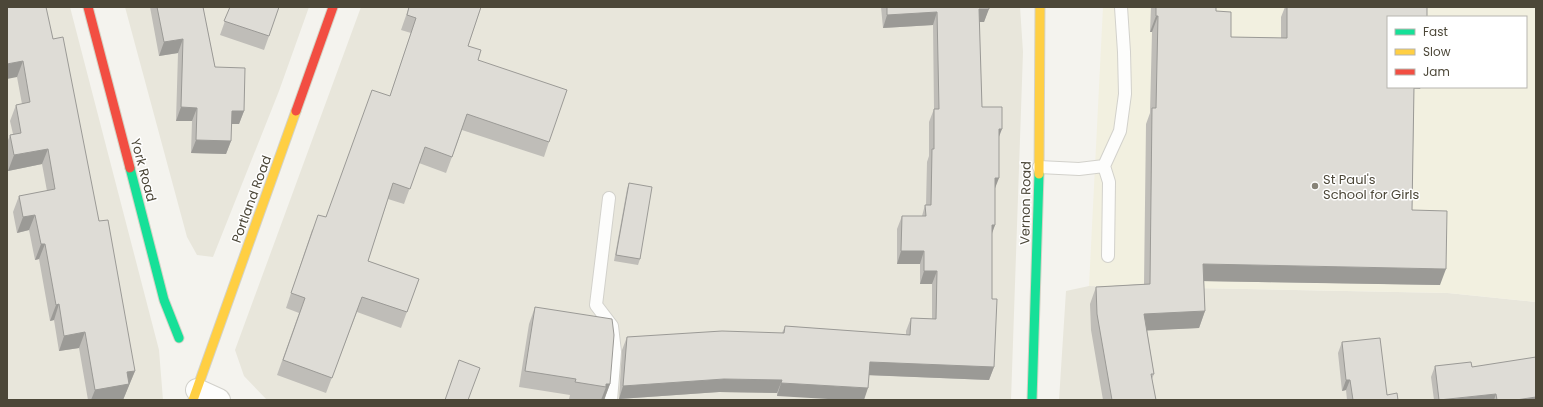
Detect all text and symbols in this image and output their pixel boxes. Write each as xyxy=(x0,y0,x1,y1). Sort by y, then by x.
legend xyxy=(1387,16,1527,88)
text: Fast xyxy=(1423,23,1448,40)
text: Slow xyxy=(1423,43,1451,60)
text: Jam xyxy=(1423,63,1450,80)
street label: York Road xyxy=(126,136,161,204)
street label: Portland Road xyxy=(227,153,276,246)
street label: Vernon Road xyxy=(1015,161,1036,245)
place label: St Paul's School for Girls xyxy=(1323,170,1419,204)
marker: St Paul's School for Girls xyxy=(1310,181,1320,191)

